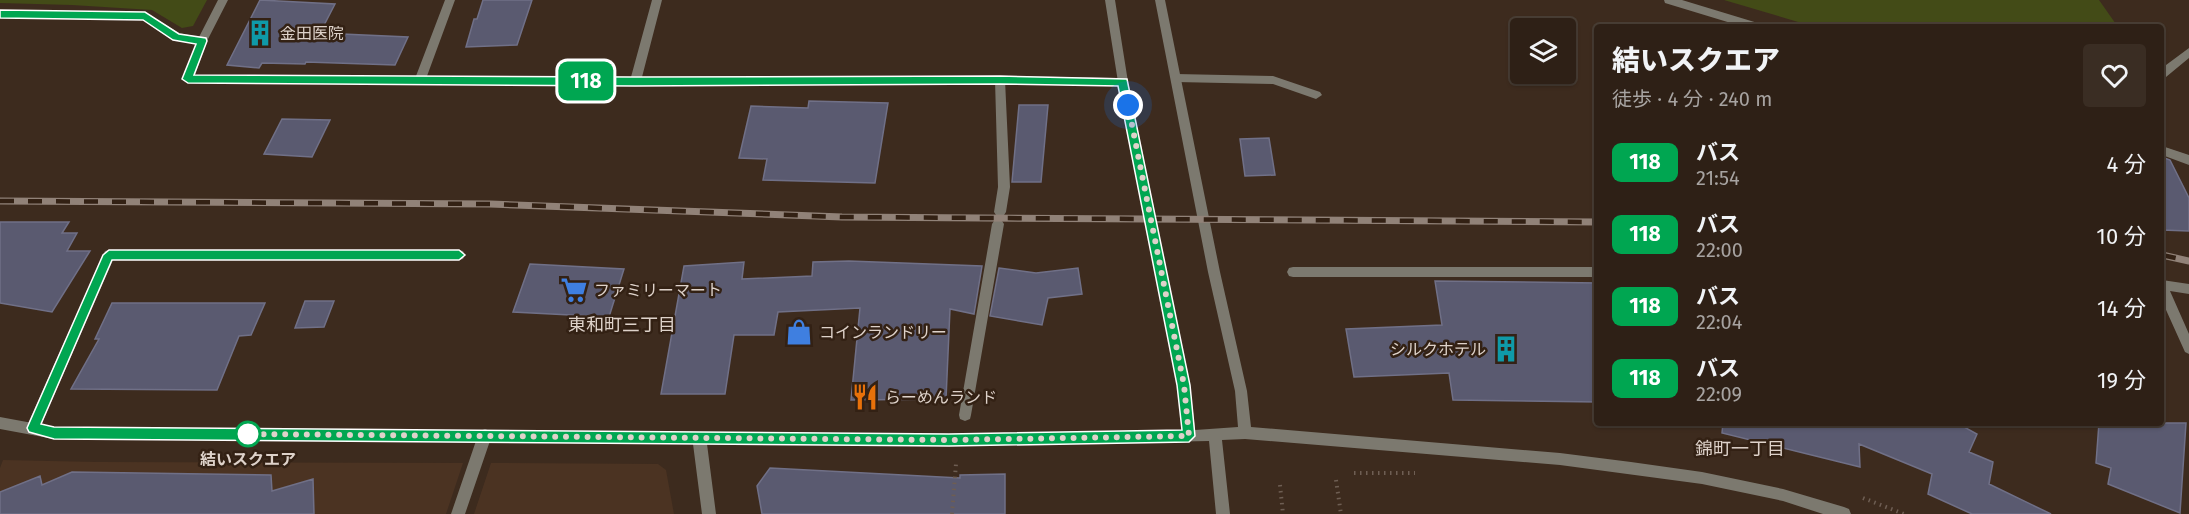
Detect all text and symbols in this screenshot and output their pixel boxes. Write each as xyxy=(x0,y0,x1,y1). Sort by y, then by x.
building icon: 金田医院 xyxy=(245,18,275,48)
map controls xyxy=(1510,18,1576,84)
button: layers xyxy=(1510,18,1576,84)
place label: 金田医院 xyxy=(280,24,344,43)
text: 結いスクエア xyxy=(1612,44,1780,77)
button: heart xyxy=(2083,44,2146,107)
line badge: 118 xyxy=(552,62,620,100)
text: 118 xyxy=(570,68,602,94)
text: 徒歩 · 4 分 · 240 m xyxy=(1612,87,1772,111)
your location xyxy=(1113,90,1143,120)
text: バス xyxy=(1696,139,1740,166)
text: 118 xyxy=(1629,149,1661,175)
text: 4 分 xyxy=(2106,151,2146,178)
text: 21:54 xyxy=(1696,166,1740,190)
text: バス xyxy=(1696,211,1740,238)
text: 118 xyxy=(1629,221,1661,247)
text: 10 分 xyxy=(2096,223,2146,250)
text: 22:00 xyxy=(1696,238,1743,262)
supermarket icon: ファミリーマート xyxy=(559,275,589,305)
place label: ファミリーマート xyxy=(594,281,722,300)
text: バス xyxy=(1696,283,1740,310)
text: 118 xyxy=(1629,293,1661,319)
text: 14 分 xyxy=(2097,295,2146,322)
text: 22:04 xyxy=(1696,310,1742,334)
district label: 東和町三丁目 xyxy=(568,314,676,336)
shop icon: コインランドリー xyxy=(784,317,814,347)
place label: コインランドリー xyxy=(819,323,947,342)
building icon: シルクホテル xyxy=(1491,334,1521,364)
place label: シルクホテル xyxy=(1390,340,1486,359)
text: バス xyxy=(1696,355,1740,382)
text: 118 xyxy=(1629,365,1661,391)
text: 19 分 xyxy=(2097,367,2146,394)
restaurant icon: らーめんランド xyxy=(850,382,880,412)
text: 22:09 xyxy=(1696,382,1742,406)
place label: らーめんランド xyxy=(885,388,997,407)
marker: 結いスクエア xyxy=(235,421,261,447)
district label: 錦町一丁目 xyxy=(1695,438,1785,460)
place label: 結いスクエア xyxy=(200,450,296,469)

